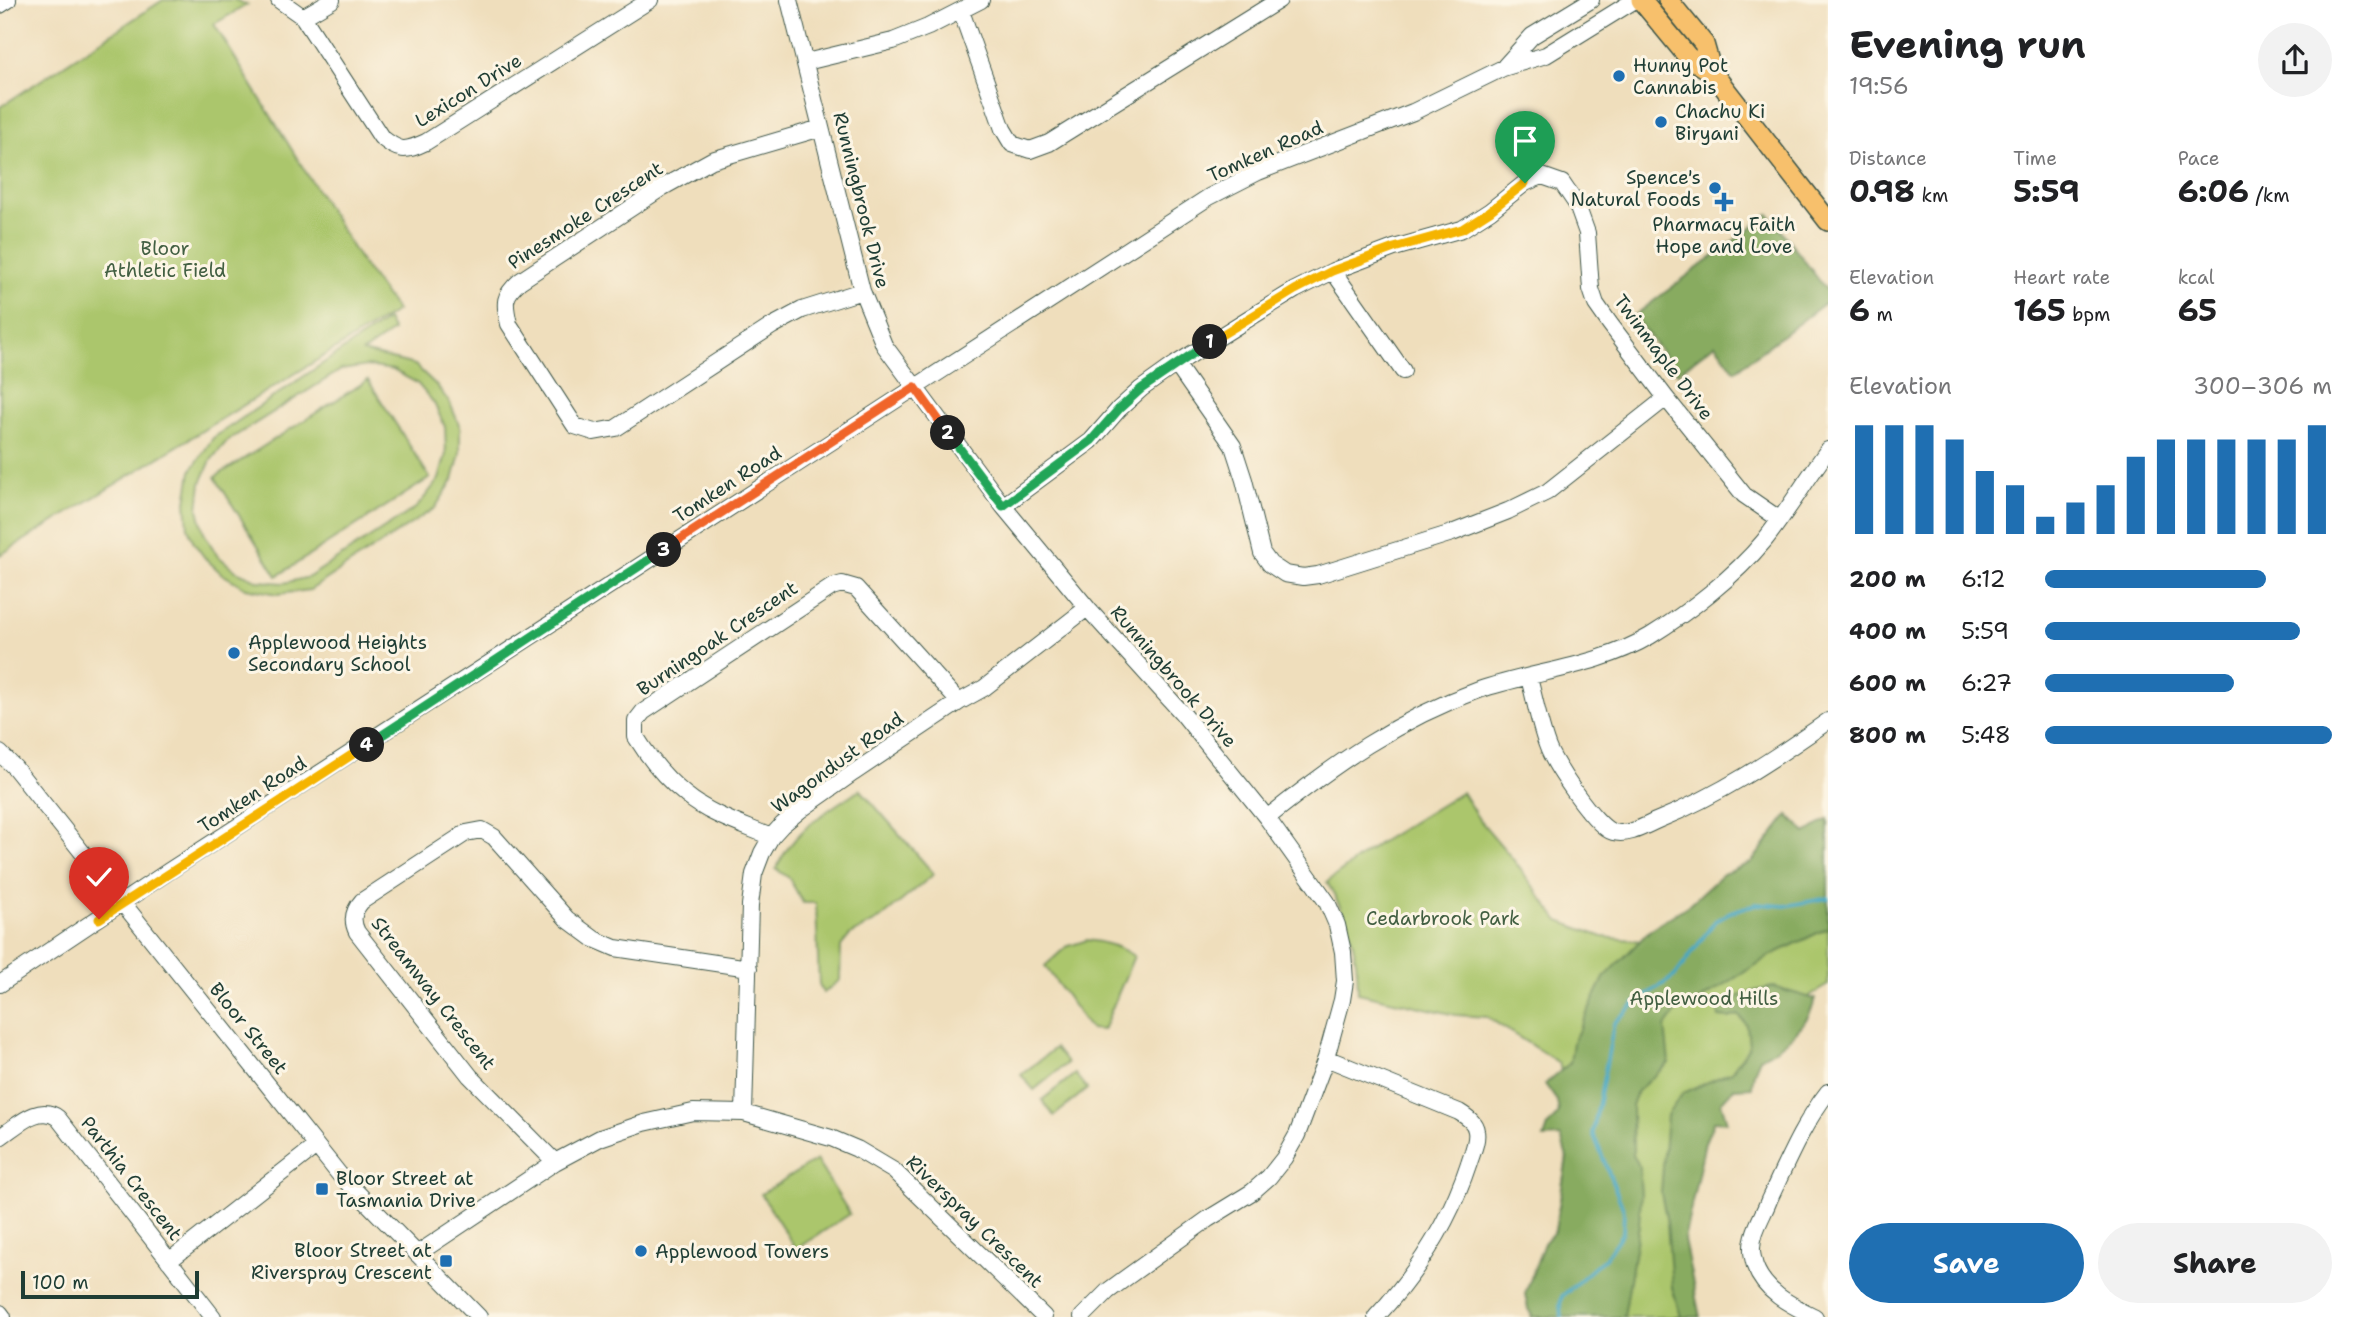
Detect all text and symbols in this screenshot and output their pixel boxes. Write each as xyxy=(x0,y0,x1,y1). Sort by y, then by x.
text: Evening run xyxy=(1849,19,2086,70)
button: share xyxy=(2258,23,2332,97)
street label: Lexicon Drive xyxy=(410,48,526,133)
place label: Hunny Pot Cannabis xyxy=(1633,53,1728,100)
marker: Hunny Pot Cannabis xyxy=(1611,68,1627,84)
text: 19:56 xyxy=(1849,71,1909,101)
place label: Chachu Ki Biryani xyxy=(1675,99,1765,146)
street label: Runningbrook Drive xyxy=(828,109,896,291)
pin xyxy=(1495,111,1555,183)
marker: Chachu Ki Biryani xyxy=(1653,114,1669,130)
street label: Tomken Road xyxy=(1204,115,1327,188)
icon: arrive xyxy=(1506,122,1544,160)
text: Distance xyxy=(1849,146,1927,171)
text: Time xyxy=(2013,146,2057,171)
text: Pace xyxy=(2178,146,2219,171)
street label: Pinesmoke Crescent xyxy=(503,156,668,275)
place label: Spence's Natural Foods xyxy=(1570,165,1701,212)
text: 0.98 xyxy=(1849,171,1915,212)
text: 5:59 xyxy=(2013,171,2080,212)
text: 6:06 xyxy=(2178,171,2249,212)
marker: Spence's Natural Foods xyxy=(1707,180,1723,196)
text: km xyxy=(1915,183,1948,208)
text: /km xyxy=(2249,183,2290,208)
marker: Pharmacy Faith Hope and Love xyxy=(1716,194,1732,210)
place label: Pharmacy Faith Hope and Love xyxy=(1652,212,1796,259)
park label: Bloor Athletic Field xyxy=(104,236,226,283)
text: Elevation xyxy=(1849,265,1934,290)
text: Heart rate xyxy=(2013,265,2110,290)
text: kcal xyxy=(2178,265,2215,290)
street label: Twinmaple Drive xyxy=(1608,289,1719,425)
text: 6 xyxy=(1849,290,1870,331)
text: 165 xyxy=(2013,290,2066,331)
text: 65 xyxy=(2178,290,2217,331)
text: m xyxy=(1870,302,1893,327)
text: bpm xyxy=(2066,302,2110,327)
pin: 1 xyxy=(1192,324,1228,360)
text: 1 xyxy=(1205,329,1214,354)
text: Elevation xyxy=(1849,371,1952,401)
text: 300–306 m xyxy=(2193,371,2332,401)
pin: 2 xyxy=(930,416,965,450)
text: 2 xyxy=(941,420,954,445)
street label: Tomken Road xyxy=(668,440,786,529)
pin: 3 xyxy=(646,532,682,568)
text: 3 xyxy=(657,537,670,562)
text: 200 m xyxy=(1849,564,1926,594)
text: 6:12 xyxy=(1961,564,2006,594)
street label: Burningoak Crescent xyxy=(632,575,802,701)
street label: Runningbrook Drive xyxy=(1105,600,1242,753)
text: 400 m xyxy=(1849,616,1926,646)
text: 5:59 xyxy=(1961,616,2009,646)
place label: Applewood Heights Secondary School xyxy=(248,630,427,677)
marker: Applewood Heights Secondary School xyxy=(226,645,242,661)
text: 600 m xyxy=(1849,668,1926,698)
text: 6:27 xyxy=(1961,668,2012,698)
street label: Wagondust Road xyxy=(766,706,908,819)
text: 800 m xyxy=(1849,720,1926,750)
text: 5:48 xyxy=(1961,720,2011,750)
pin: 4 xyxy=(350,728,384,762)
text: 4 xyxy=(360,732,373,757)
street label: Tomken Road xyxy=(193,750,311,839)
pin xyxy=(69,847,129,919)
icon: check xyxy=(80,858,118,896)
park label: Cedarbrook Park xyxy=(1366,906,1520,931)
street label: Streamway Crescent xyxy=(366,912,501,1075)
street label: Bloor Street xyxy=(204,977,293,1079)
park label: Applewood Hills xyxy=(1630,986,1778,1011)
street label: Parthia Crescent xyxy=(75,1111,188,1246)
street label: Riverspray Crescent xyxy=(901,1149,1048,1293)
place label: Bloor Street at Tasmania Drive xyxy=(336,1166,476,1213)
marker: Bloor Street at Tasmania Drive xyxy=(314,1181,330,1197)
button: Save xyxy=(1849,1223,2084,1303)
button: Share xyxy=(2098,1223,2332,1303)
place label: Bloor Street at Riverspray Crescent xyxy=(251,1238,432,1285)
place label: Applewood Towers xyxy=(655,1239,829,1264)
marker: Applewood Towers xyxy=(633,1243,649,1259)
marker: Bloor Street at Riverspray Crescent xyxy=(438,1253,454,1269)
scale bar xyxy=(21,1268,200,1300)
text: 100 m xyxy=(32,1270,89,1295)

